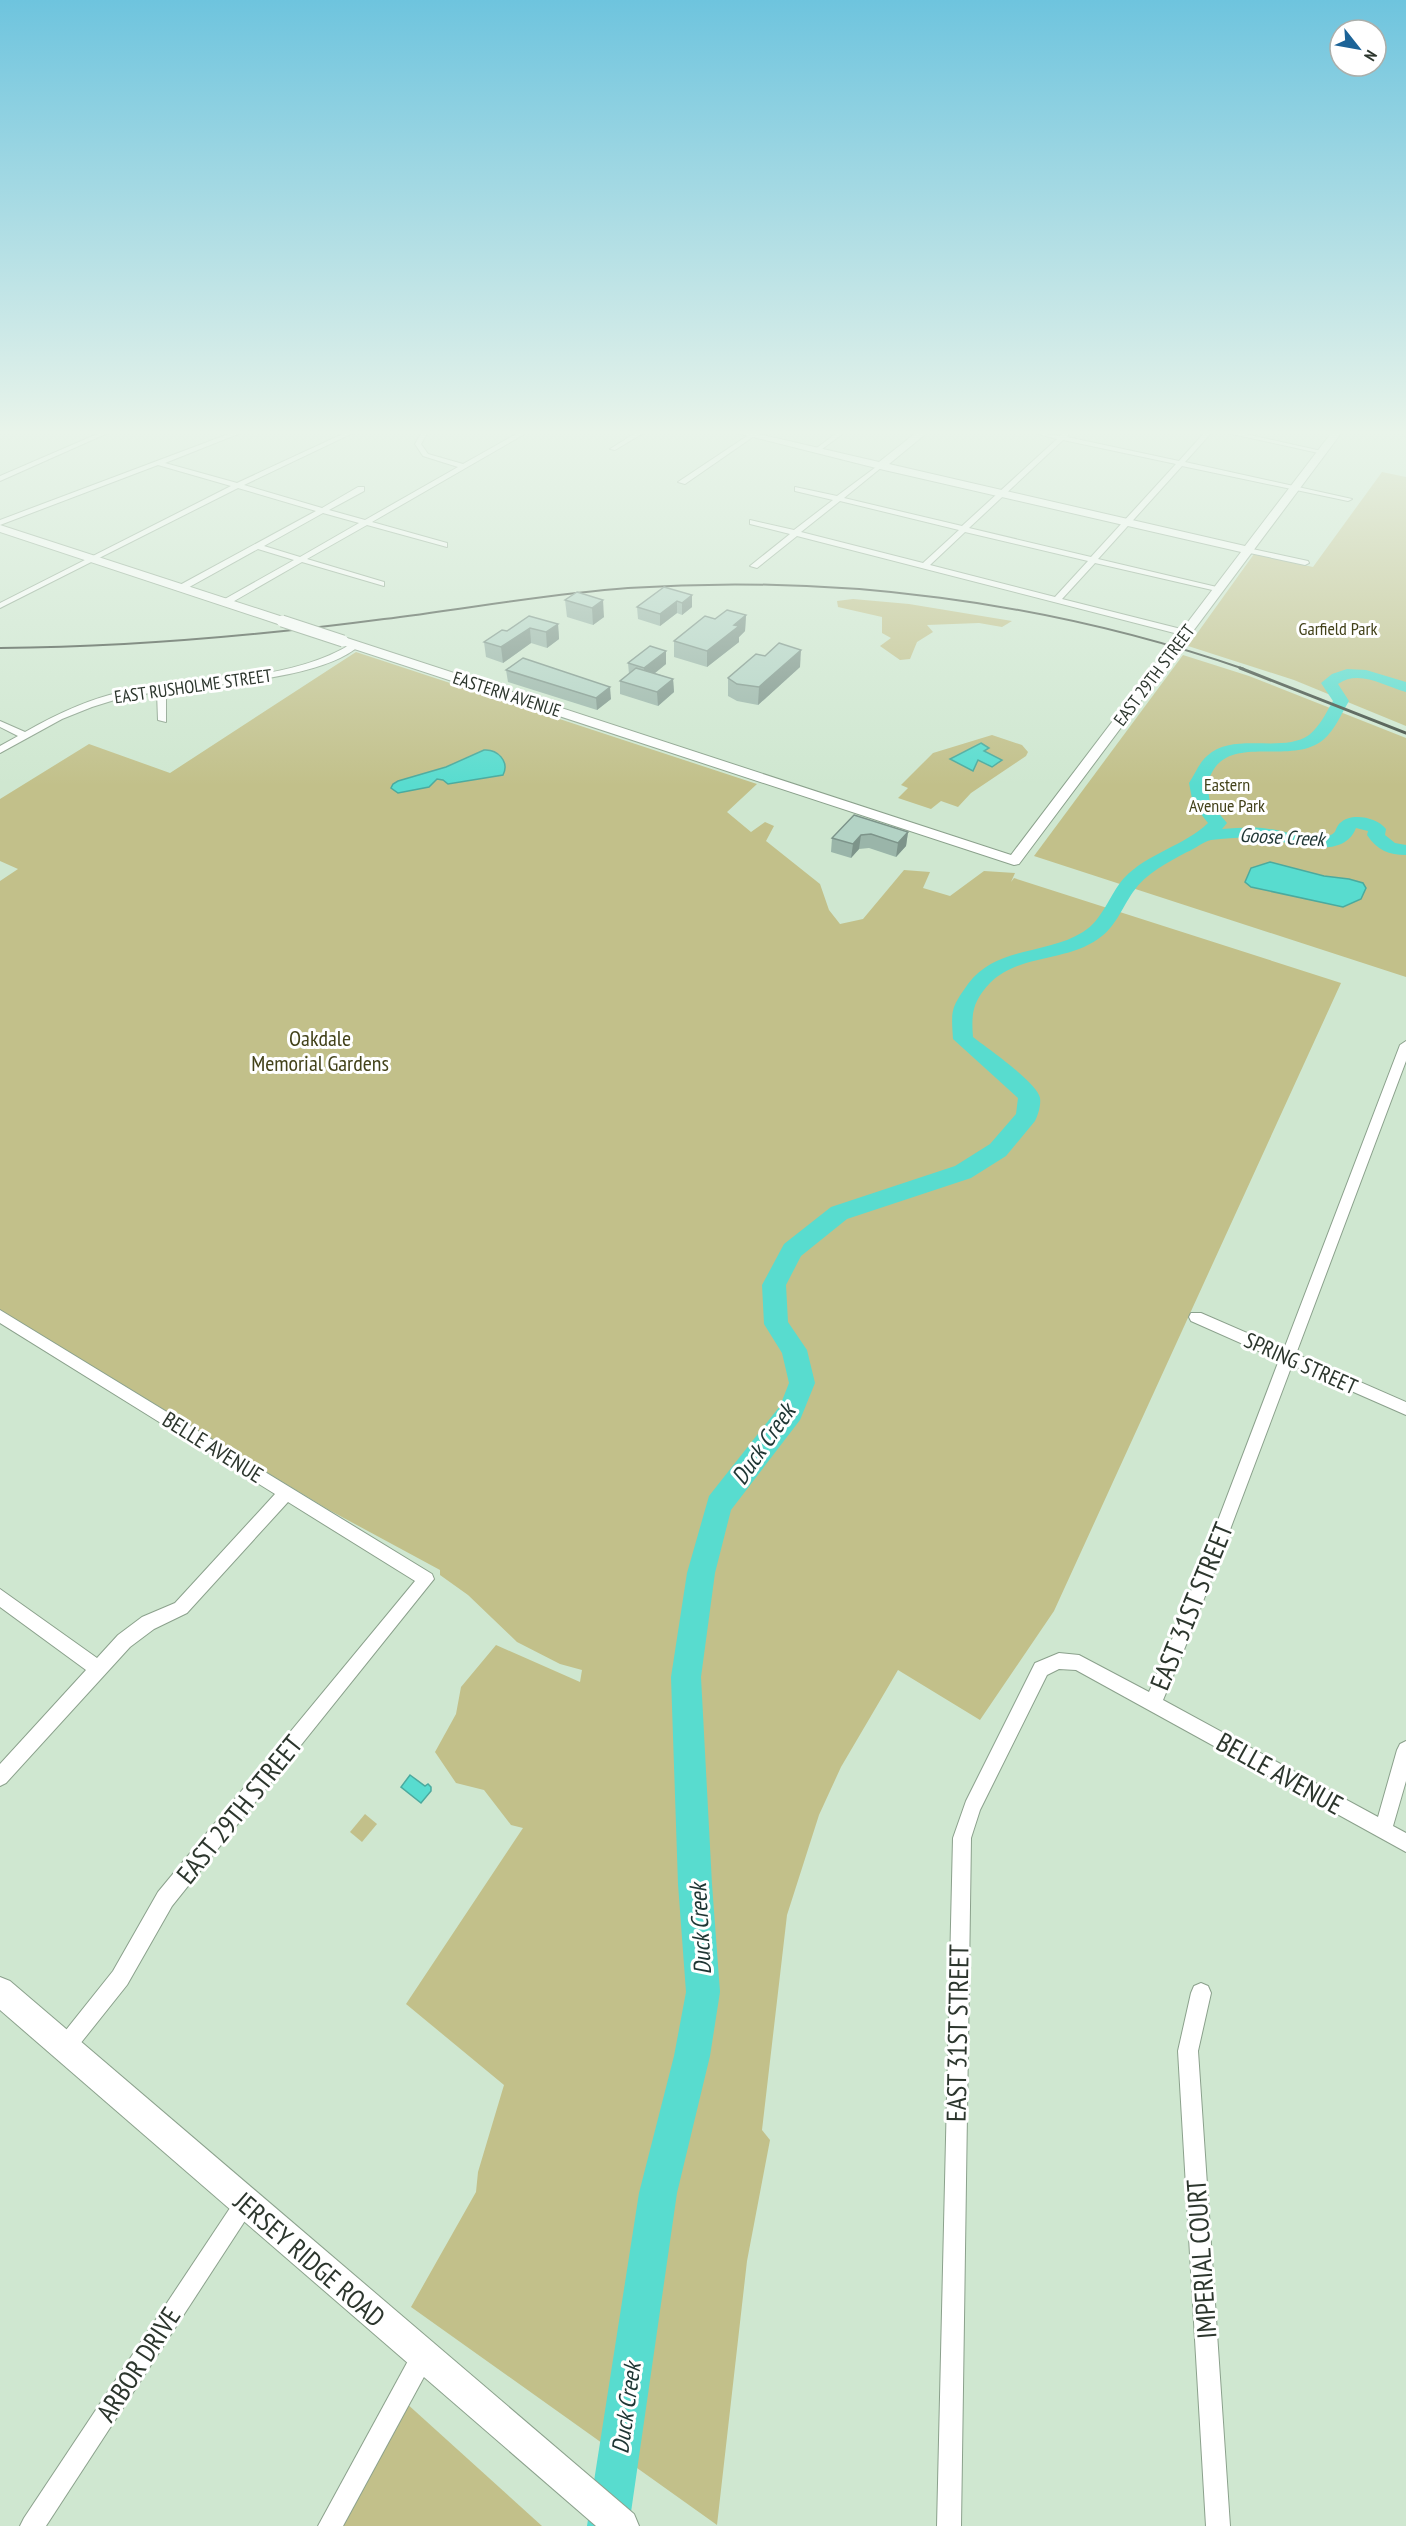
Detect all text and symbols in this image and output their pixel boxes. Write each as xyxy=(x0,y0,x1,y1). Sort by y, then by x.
north arrow xyxy=(1328,18,1388,78)
text: N xyxy=(1360,47,1382,65)
park label: Garfield Park xyxy=(1299,617,1377,640)
street label: EAST 29TH STREET xyxy=(1108,620,1200,730)
street label: EAST RUSHOLME STREET xyxy=(113,664,273,708)
street label: EASTERN AVENUE xyxy=(450,666,564,722)
park label: Eastern Avenue Park xyxy=(1189,773,1265,817)
water label: Goose Creek xyxy=(1239,822,1327,852)
park label: Oakdale Memorial Gardens xyxy=(251,1024,389,1077)
street label: SPRING STREET xyxy=(1240,1326,1362,1400)
water label: Duck Creek xyxy=(724,1395,804,1490)
street label: BELLE AVENUE xyxy=(157,1405,269,1489)
street label: EAST 31ST STREET xyxy=(1142,1517,1240,1695)
street label: BELLE AVENUE xyxy=(1211,1724,1349,1822)
street label: EAST 29TH STREET xyxy=(169,1728,309,1890)
water label: Duck Creek xyxy=(682,1880,718,1976)
street label: EAST 31ST STREET xyxy=(938,1944,976,2122)
street label: IMPERIAL COURT xyxy=(1178,2178,1224,2340)
street label: JERSEY RIDGE ROAD xyxy=(227,2183,393,2334)
street label: ARBOR DRIVE xyxy=(88,2300,188,2428)
water label: Duck Creek xyxy=(604,2358,648,2456)

